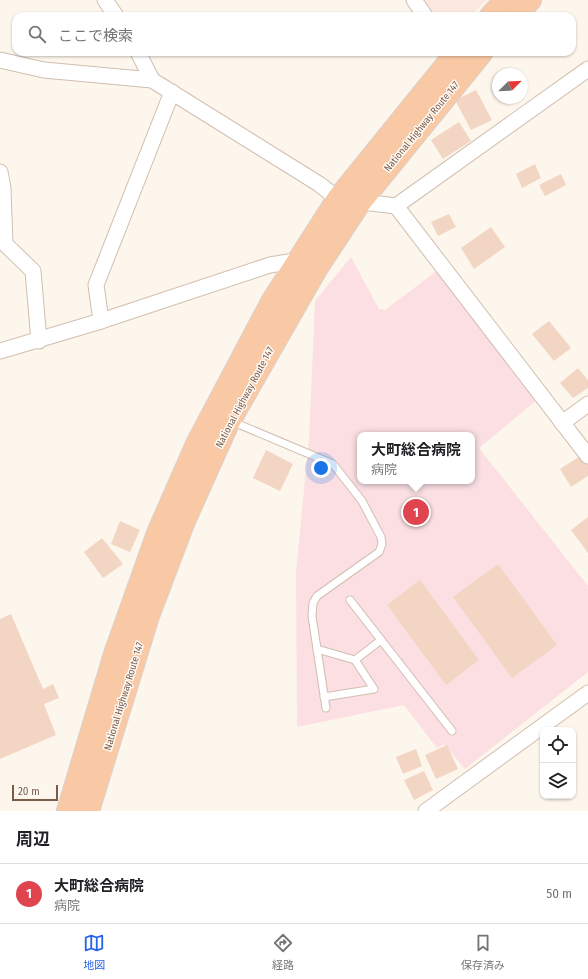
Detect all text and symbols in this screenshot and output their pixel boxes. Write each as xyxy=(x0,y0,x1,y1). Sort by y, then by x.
search box xyxy=(12,12,576,56)
icon: search xyxy=(26,23,48,45)
text: ここで検索 xyxy=(58,27,133,45)
north arrow xyxy=(492,68,528,104)
street label: National Highway Route 147 xyxy=(382,79,462,174)
street label: National Highway Route 147 xyxy=(213,345,277,450)
popup xyxy=(357,432,475,484)
text: 大町総合病院 xyxy=(371,441,461,459)
your location xyxy=(311,458,331,478)
text: 病院 xyxy=(371,462,397,477)
pin: 1 xyxy=(403,497,429,527)
street label: National Highway Route 147 xyxy=(102,641,146,752)
map controls xyxy=(540,727,576,799)
button: locate xyxy=(540,727,576,763)
button: layers xyxy=(540,763,576,799)
scale bar xyxy=(12,783,58,802)
text: 20 m xyxy=(18,785,40,798)
text: 周辺 xyxy=(16,829,50,850)
text: 大町総合病院 xyxy=(54,877,144,895)
text: 1 xyxy=(26,886,32,901)
text: 50 m xyxy=(546,886,572,901)
text: 病院 xyxy=(54,898,80,913)
tab: 地図 xyxy=(83,932,105,972)
tab: 経路 xyxy=(272,932,294,972)
tab: 保存済み xyxy=(461,932,505,972)

